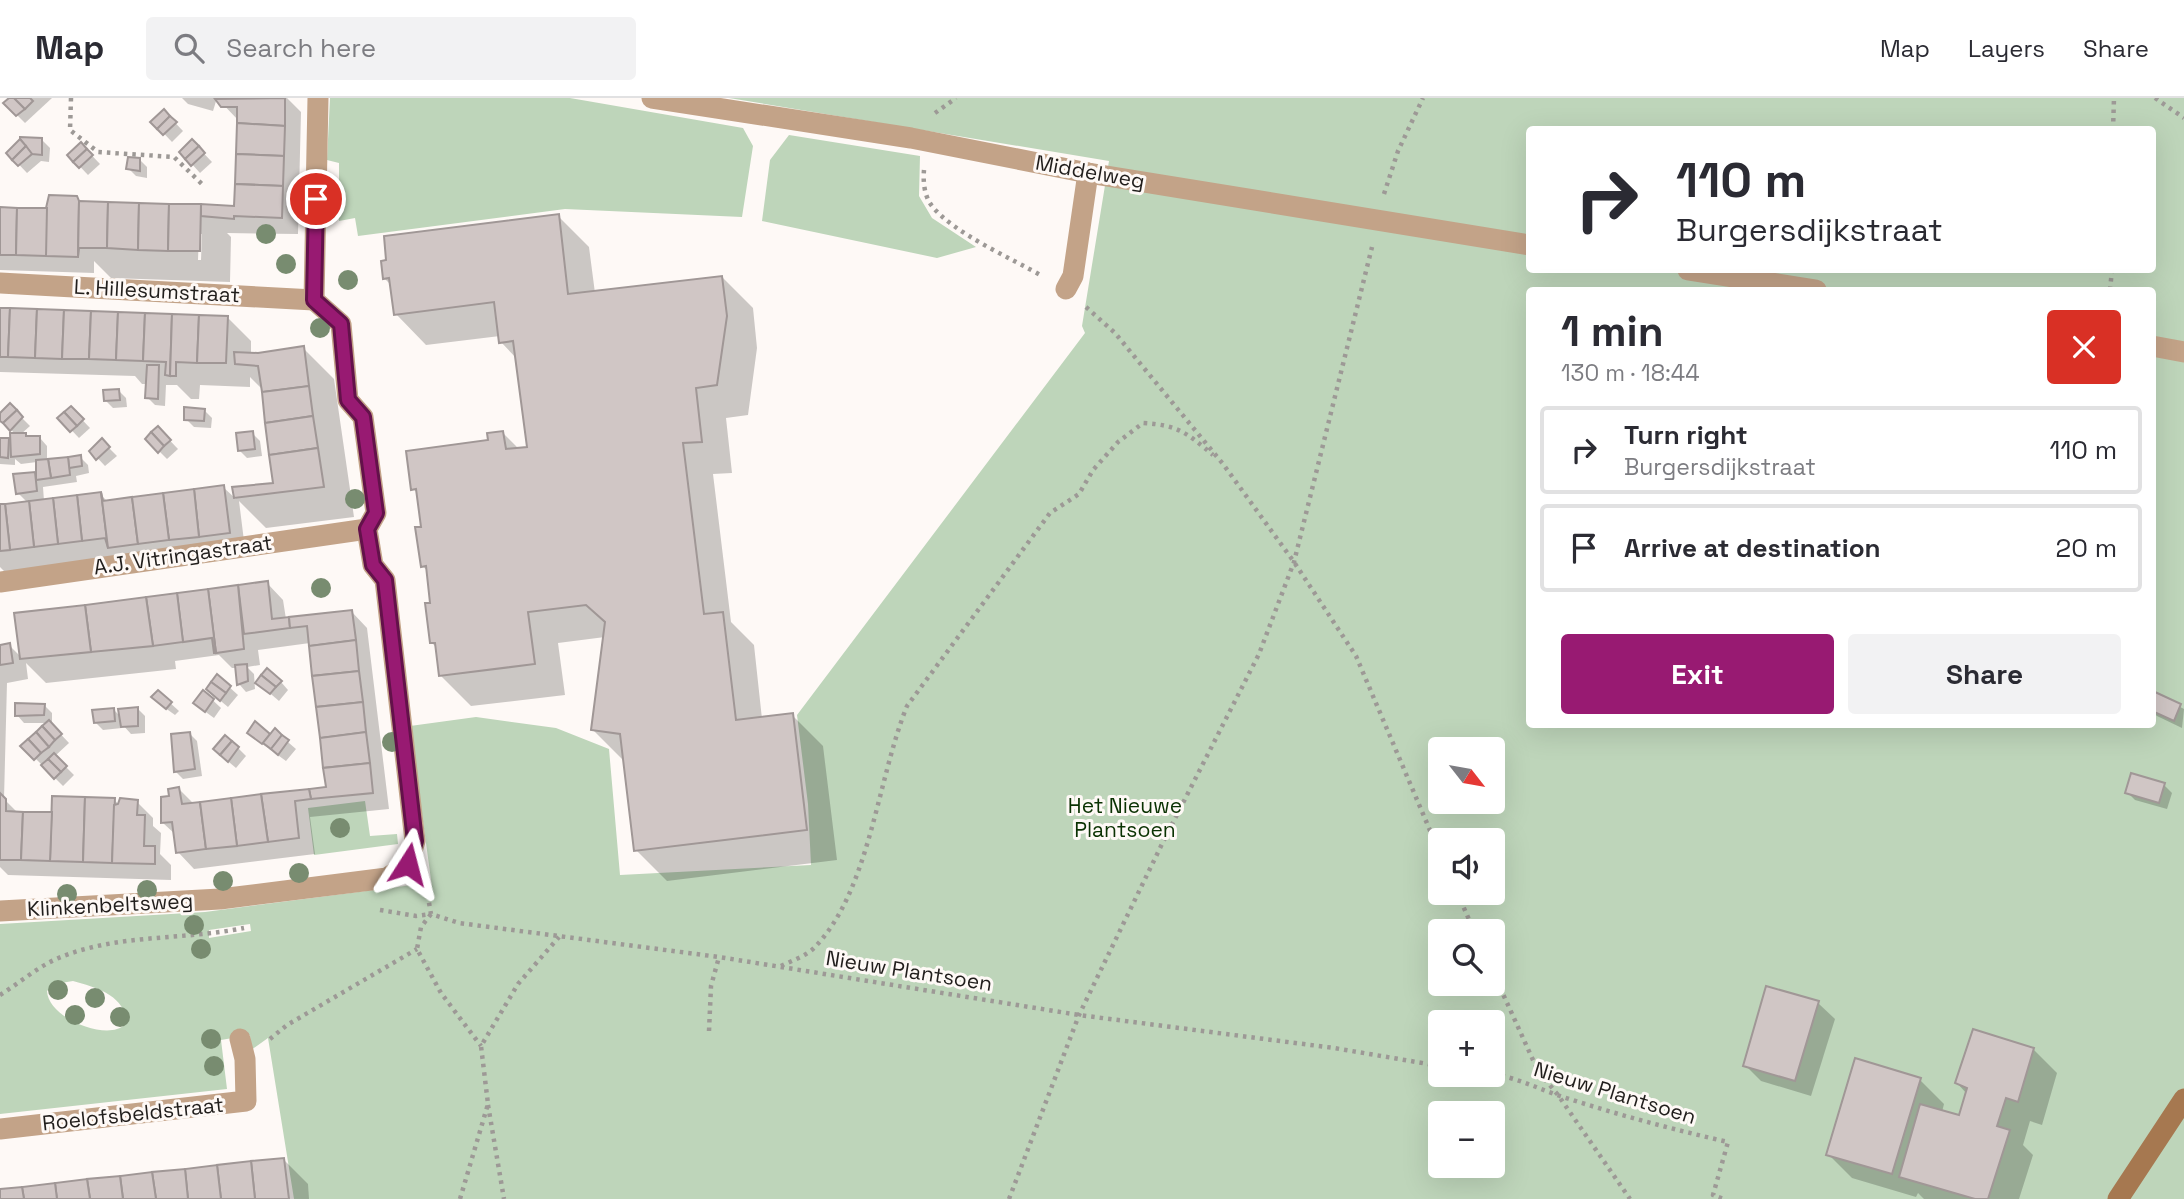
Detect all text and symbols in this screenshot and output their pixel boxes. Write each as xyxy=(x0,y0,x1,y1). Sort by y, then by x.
search box xyxy=(146,17,636,80)
text: Map xyxy=(35,27,104,69)
icon: search xyxy=(170,29,208,67)
text: Search here xyxy=(226,31,376,65)
text: Map xyxy=(1880,33,1930,64)
text: Layers xyxy=(1968,33,2045,64)
text: Share xyxy=(2083,33,2149,64)
street label: Middelweg xyxy=(1033,149,1147,194)
text: 110 m xyxy=(1676,149,1806,211)
icon: right xyxy=(1561,154,1652,245)
pin xyxy=(286,169,346,229)
icon: arrive xyxy=(297,180,335,218)
text: Burgersdijkstraat xyxy=(1676,210,1943,250)
street label: L. Hillesumstraat xyxy=(73,273,241,308)
text: 1 min xyxy=(1561,305,1664,358)
button: close xyxy=(2047,310,2121,384)
text: 130 m · 18:44 xyxy=(1561,358,1700,388)
text: Turn right xyxy=(1624,418,1748,452)
icon: right xyxy=(1565,431,1603,469)
text: 110 m xyxy=(2050,433,2117,467)
text: Burgersdijkstraat xyxy=(1624,452,1816,482)
street label: A.J. Vitringastraat xyxy=(92,529,274,580)
icon: arrive xyxy=(1565,529,1603,567)
text: Arrive at destination xyxy=(1624,531,1881,565)
text: 20 m xyxy=(2056,531,2117,565)
button: Exit xyxy=(1561,634,1834,714)
button: Share xyxy=(1848,634,2121,714)
north arrow xyxy=(1428,737,1505,814)
map controls xyxy=(1428,737,1505,1178)
park label: Het Nieuwe Plantsoen xyxy=(1068,792,1182,843)
position arrow xyxy=(371,827,445,901)
button: sound xyxy=(1428,828,1505,905)
street label: Klinkenbeltsweg xyxy=(26,887,194,922)
button: search xyxy=(1428,919,1505,996)
street label: Nieuw Plantsoen xyxy=(824,944,994,997)
button: + xyxy=(1428,1010,1505,1087)
street label: Nieuw Plantsoen xyxy=(1531,1055,1699,1130)
street label: Roelofsbeldstraat xyxy=(41,1091,225,1136)
button: − xyxy=(1428,1101,1505,1178)

